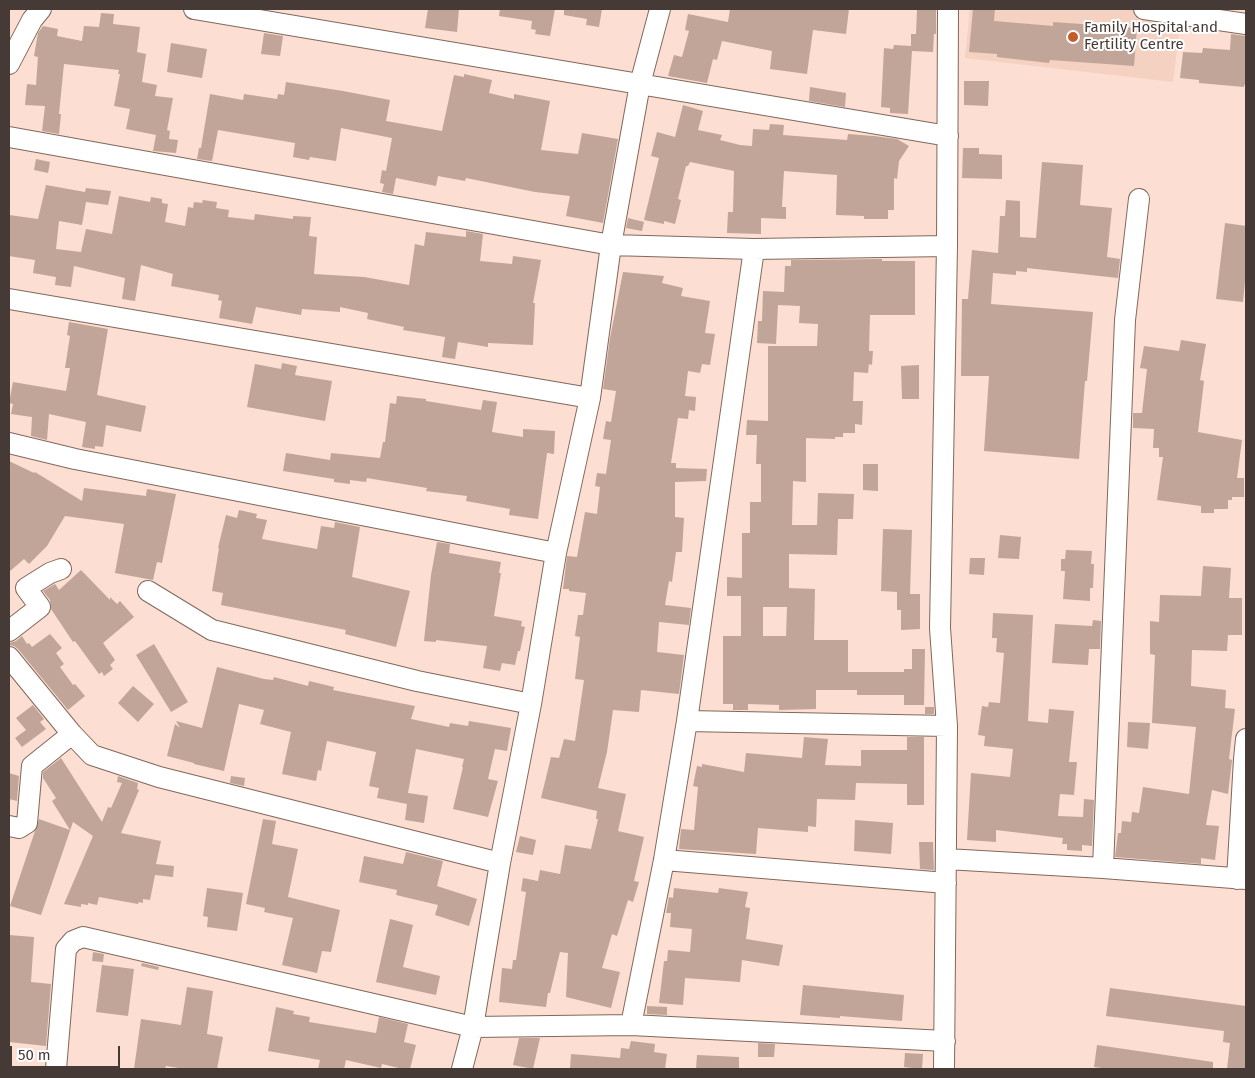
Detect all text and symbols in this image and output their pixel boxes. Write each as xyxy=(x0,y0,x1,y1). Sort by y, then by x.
place label: Family Hospital and Fertility Centre xyxy=(1084,19,1218,54)
marker: Family Hospital and Fertility Centre xyxy=(1066,30,1080,44)
scale bar xyxy=(12,1036,122,1068)
text: 50 m xyxy=(18,1046,51,1064)

